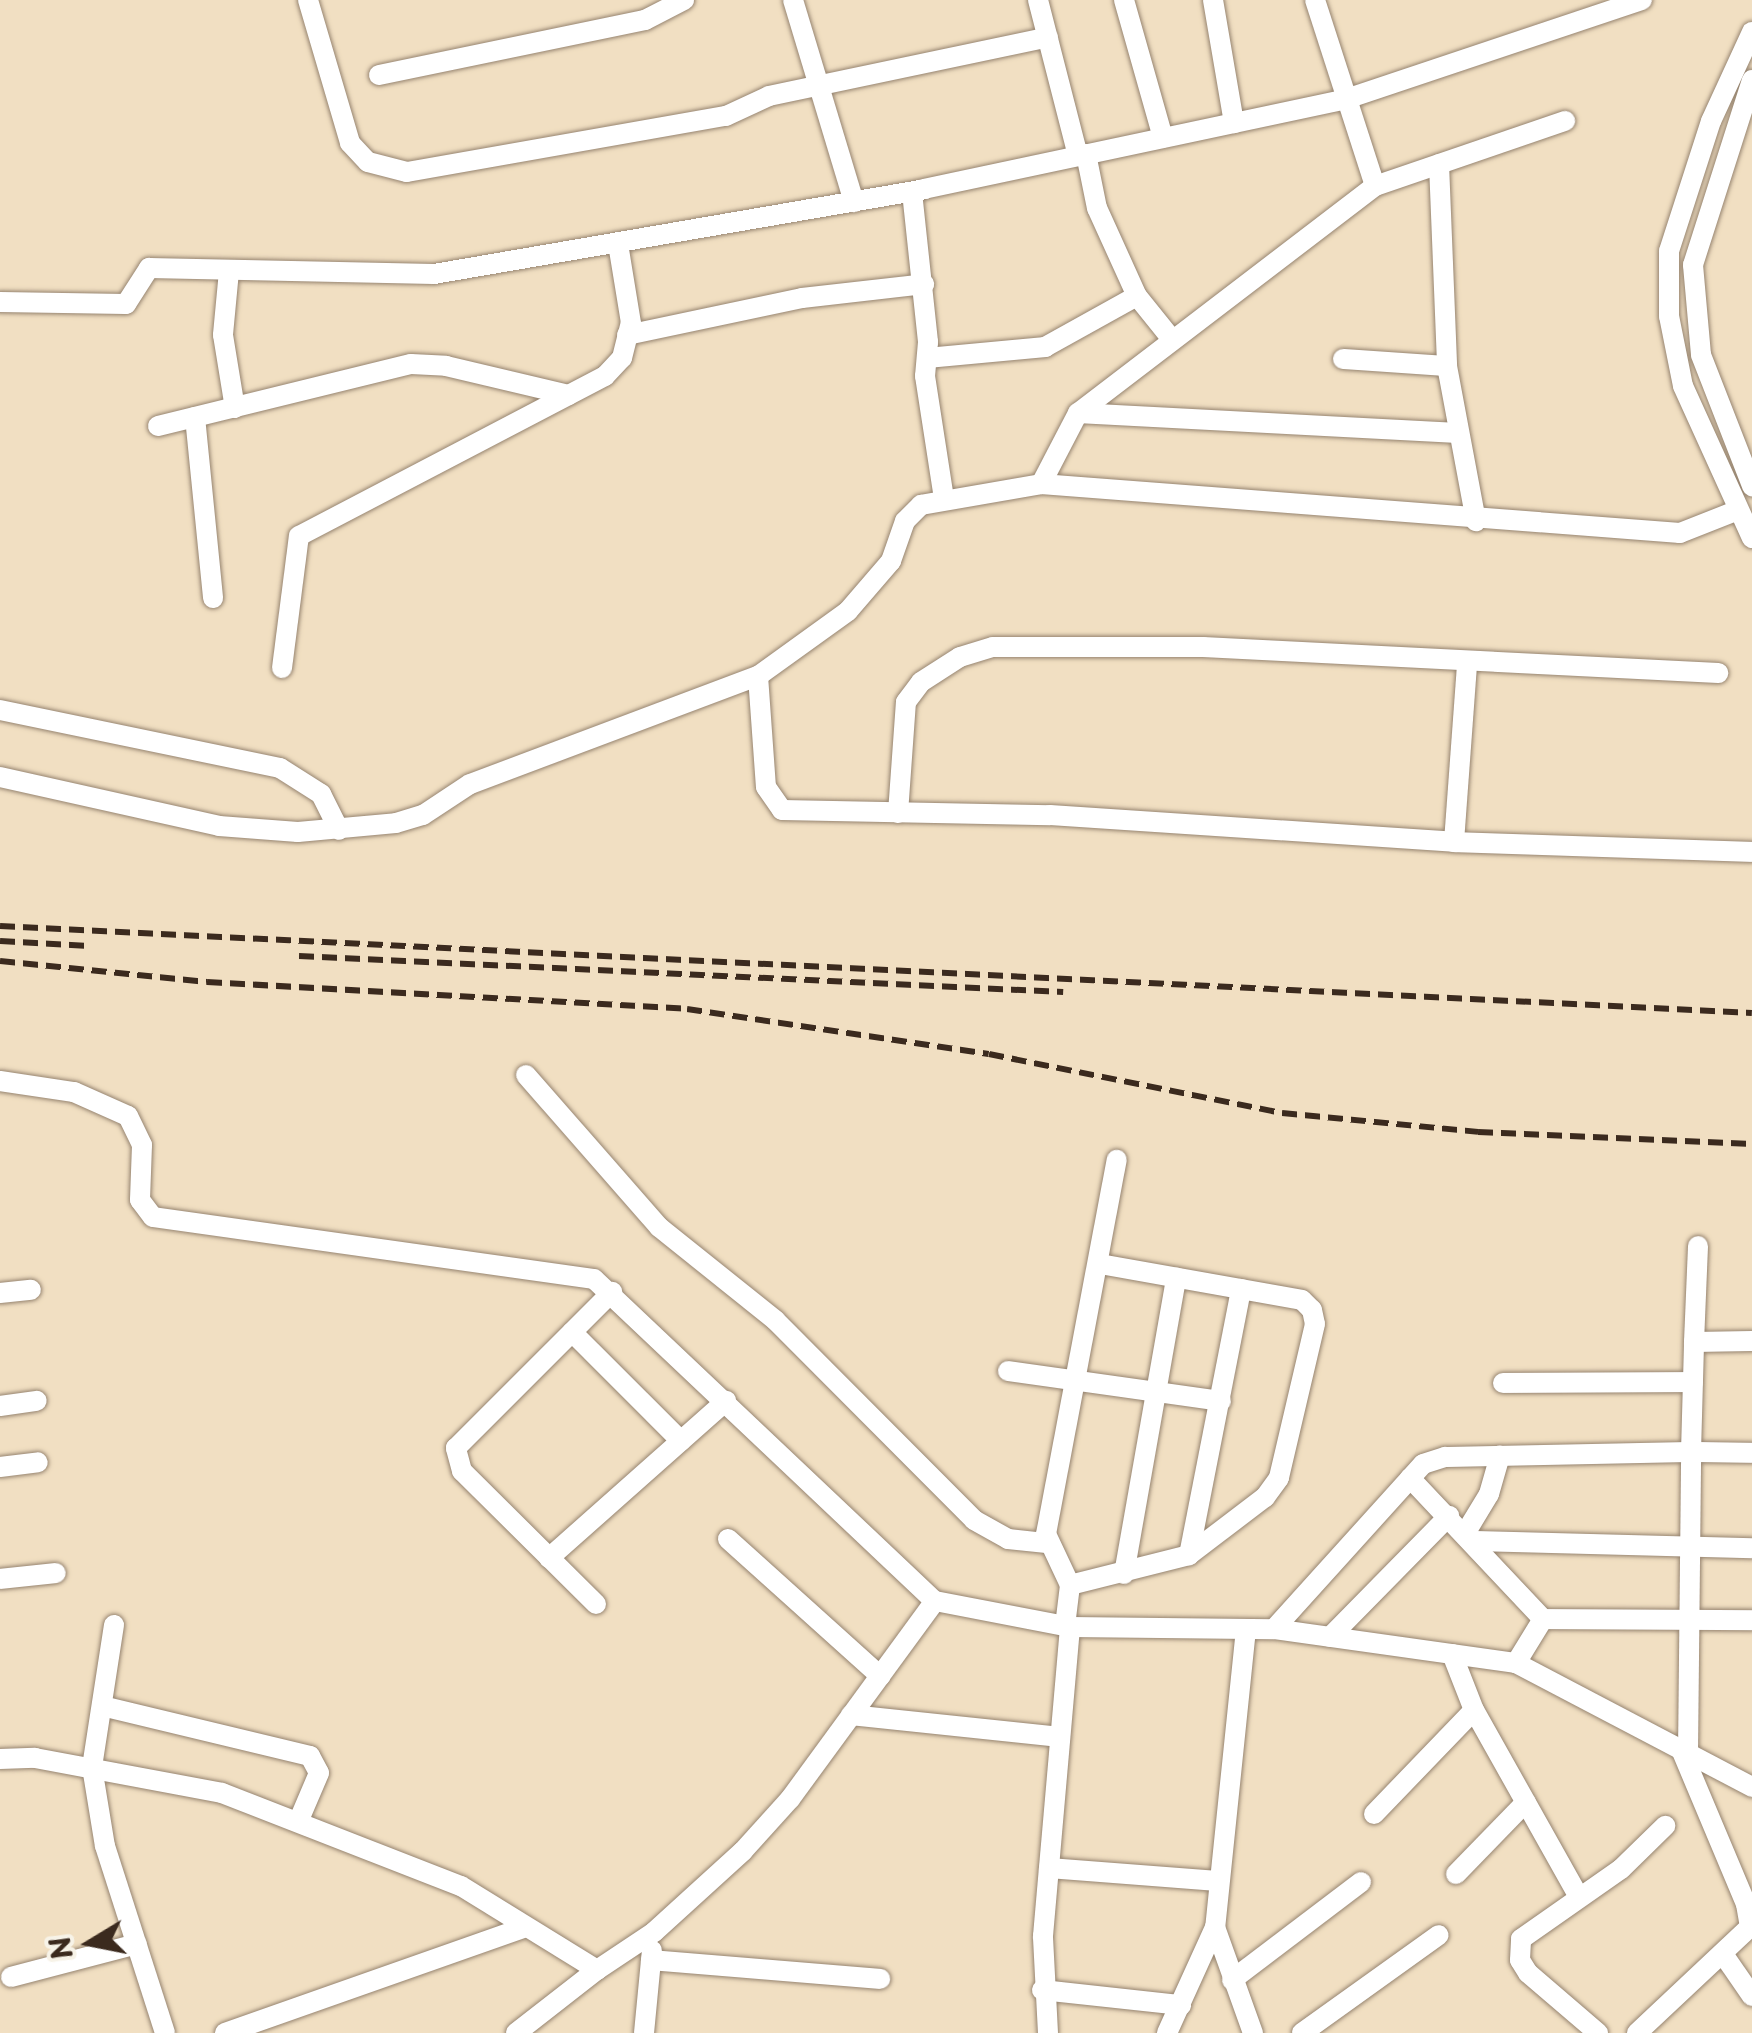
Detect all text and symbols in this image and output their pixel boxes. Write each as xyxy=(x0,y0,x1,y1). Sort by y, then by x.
north arrow xyxy=(40,1893,140,1993)
text: N xyxy=(37,1934,83,1963)

